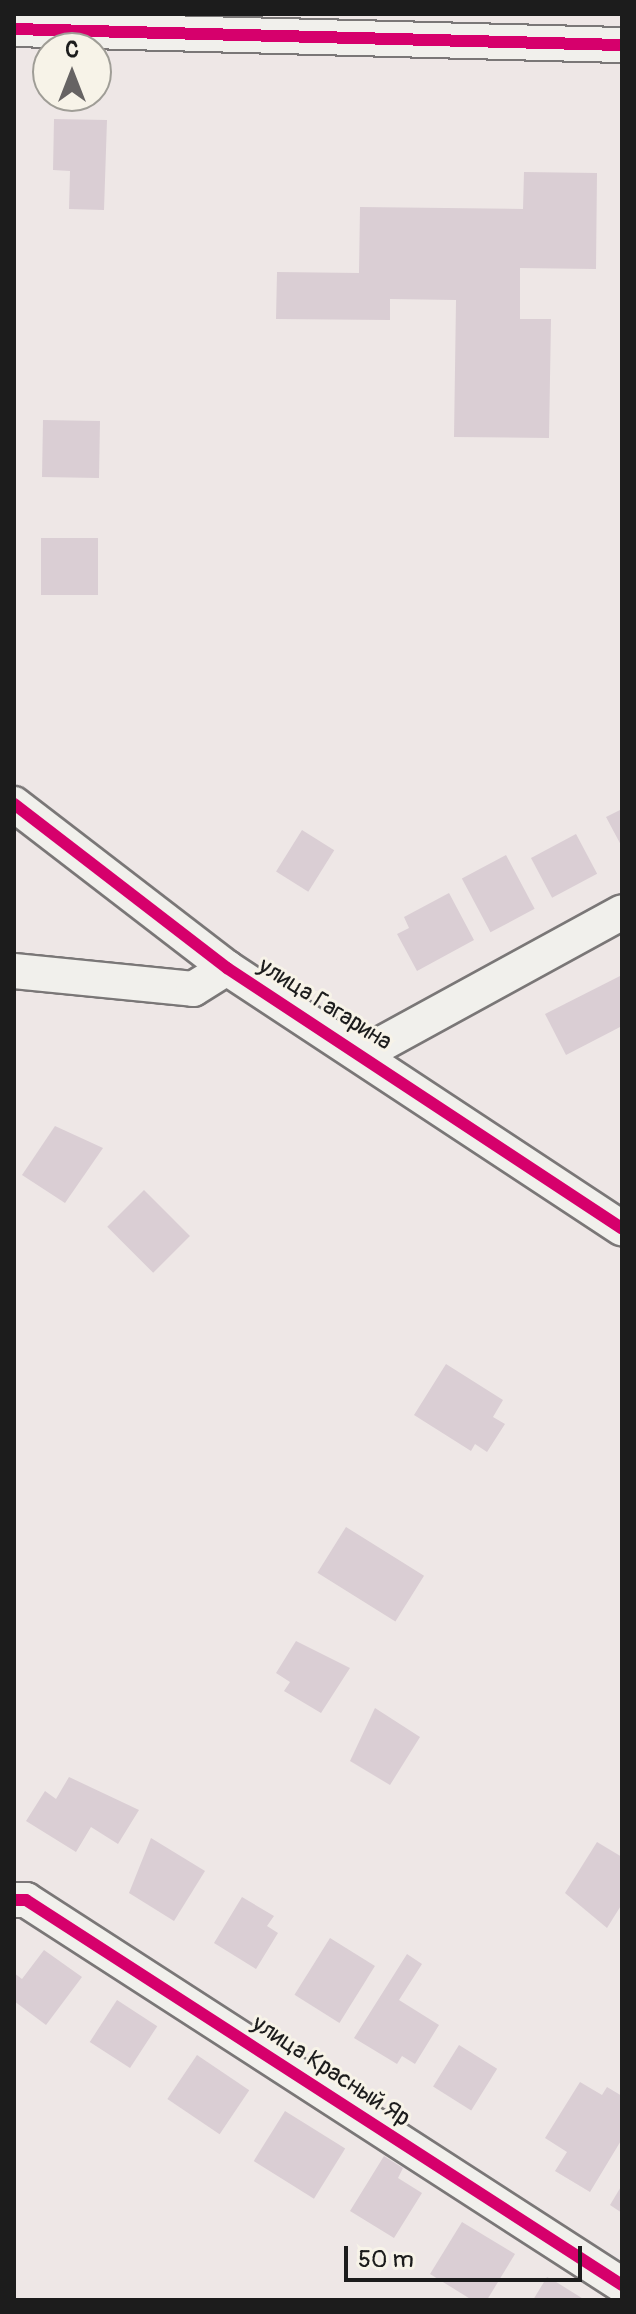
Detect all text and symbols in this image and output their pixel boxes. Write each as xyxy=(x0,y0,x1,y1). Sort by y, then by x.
north arrow xyxy=(32,32,112,112)
text: С xyxy=(65,36,79,64)
street label: улица Гагарина xyxy=(253,951,397,1057)
street label: улица Красный Яр xyxy=(246,2009,416,2133)
scale bar xyxy=(348,2230,586,2280)
text: 50 m xyxy=(358,2245,414,2274)

